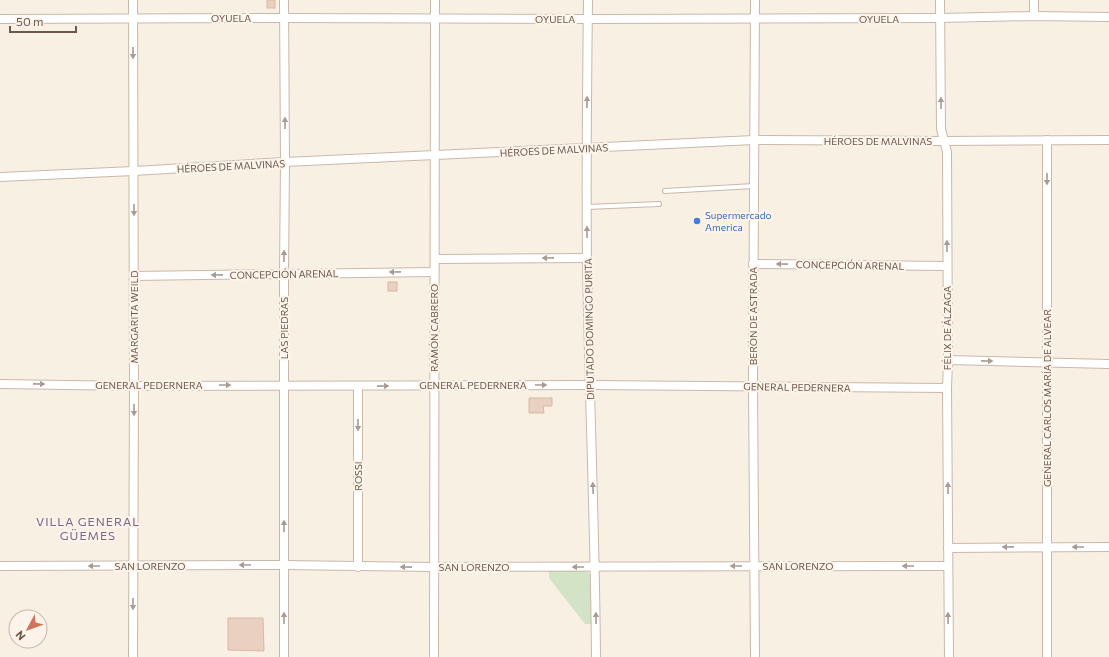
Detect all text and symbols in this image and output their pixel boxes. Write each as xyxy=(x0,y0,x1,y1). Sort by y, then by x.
scale bar xyxy=(10,8,76,34)
street label: OYUELA xyxy=(211,12,251,24)
street label: OYUELA xyxy=(535,13,575,25)
street label: OYUELA xyxy=(859,13,899,25)
text: 50 m xyxy=(16,14,44,28)
one-way arrow xyxy=(130,47,136,60)
one-way arrow xyxy=(584,95,590,108)
one-way arrow xyxy=(938,96,944,109)
one-way arrow xyxy=(282,116,288,129)
street label: HÉROES DE MALVINAS xyxy=(824,135,932,147)
street label: HÉROES DE MALVINAS xyxy=(500,141,609,159)
street label: HÉROES DE MALVINAS xyxy=(177,157,286,175)
one-way arrow xyxy=(1044,173,1050,186)
one-way arrow xyxy=(131,204,137,217)
place label: Supermercado America xyxy=(705,209,771,233)
marker: Supermercado America xyxy=(692,216,702,226)
one-way arrow xyxy=(584,225,590,238)
one-way arrow xyxy=(944,239,950,252)
one-way arrow xyxy=(281,249,287,262)
one-way arrow xyxy=(541,255,554,261)
street label: DIPUTADO DOMINGO PURITA xyxy=(582,258,596,400)
street label: CONCEPCIÓN ARENAL xyxy=(796,258,905,272)
one-way arrow xyxy=(775,261,788,267)
street label: CONCEPCIÓN ARENAL xyxy=(230,267,339,281)
street label: BERÓN DE ASTRADA xyxy=(747,267,759,365)
one-way arrow xyxy=(388,269,401,275)
street label: MARGARITA WEILD xyxy=(128,270,140,364)
one-way arrow xyxy=(210,272,223,278)
street label: RAMÓN CABRERO xyxy=(428,284,440,372)
street label: FÉLIX DE ÁLZAGA xyxy=(941,286,953,370)
street label: LAS PIEDRAS xyxy=(278,297,290,359)
street label: GENERAL CARLOS MARÍA DE ALVEAR xyxy=(1041,309,1053,487)
one-way arrow xyxy=(981,358,994,364)
street label: GENERAL PEDERNERA xyxy=(95,379,203,391)
street label: GENERAL PEDERNERA xyxy=(419,379,527,391)
street label: GENERAL PEDERNERA xyxy=(743,380,851,394)
one-way arrow xyxy=(33,381,45,388)
one-way arrow xyxy=(219,382,232,388)
one-way arrow xyxy=(535,382,548,388)
one-way arrow xyxy=(377,383,390,389)
one-way arrow xyxy=(131,404,137,417)
one-way arrow xyxy=(355,419,361,432)
street label: ROSSI xyxy=(352,461,364,491)
one-way arrow xyxy=(590,481,596,494)
one-way arrow xyxy=(945,481,951,494)
district label: VILLA GENERAL GÜEMES xyxy=(36,514,140,542)
one-way arrow xyxy=(281,519,287,532)
one-way arrow xyxy=(1001,544,1014,550)
one-way arrow xyxy=(1071,544,1084,550)
street label: SAN LORENZO xyxy=(115,560,185,572)
street label: SAN LORENZO xyxy=(763,560,833,572)
street label: SAN LORENZO xyxy=(439,561,509,573)
one-way arrow xyxy=(238,562,251,568)
one-way arrow xyxy=(87,563,100,569)
one-way arrow xyxy=(729,563,742,569)
one-way arrow xyxy=(901,563,914,569)
one-way arrow xyxy=(399,564,412,570)
one-way arrow xyxy=(571,564,584,570)
one-way arrow xyxy=(130,598,136,611)
north arrow xyxy=(8,609,48,649)
one-way arrow xyxy=(281,611,287,624)
one-way arrow xyxy=(593,611,599,624)
one-way arrow xyxy=(945,611,951,624)
text: N xyxy=(12,629,28,643)

